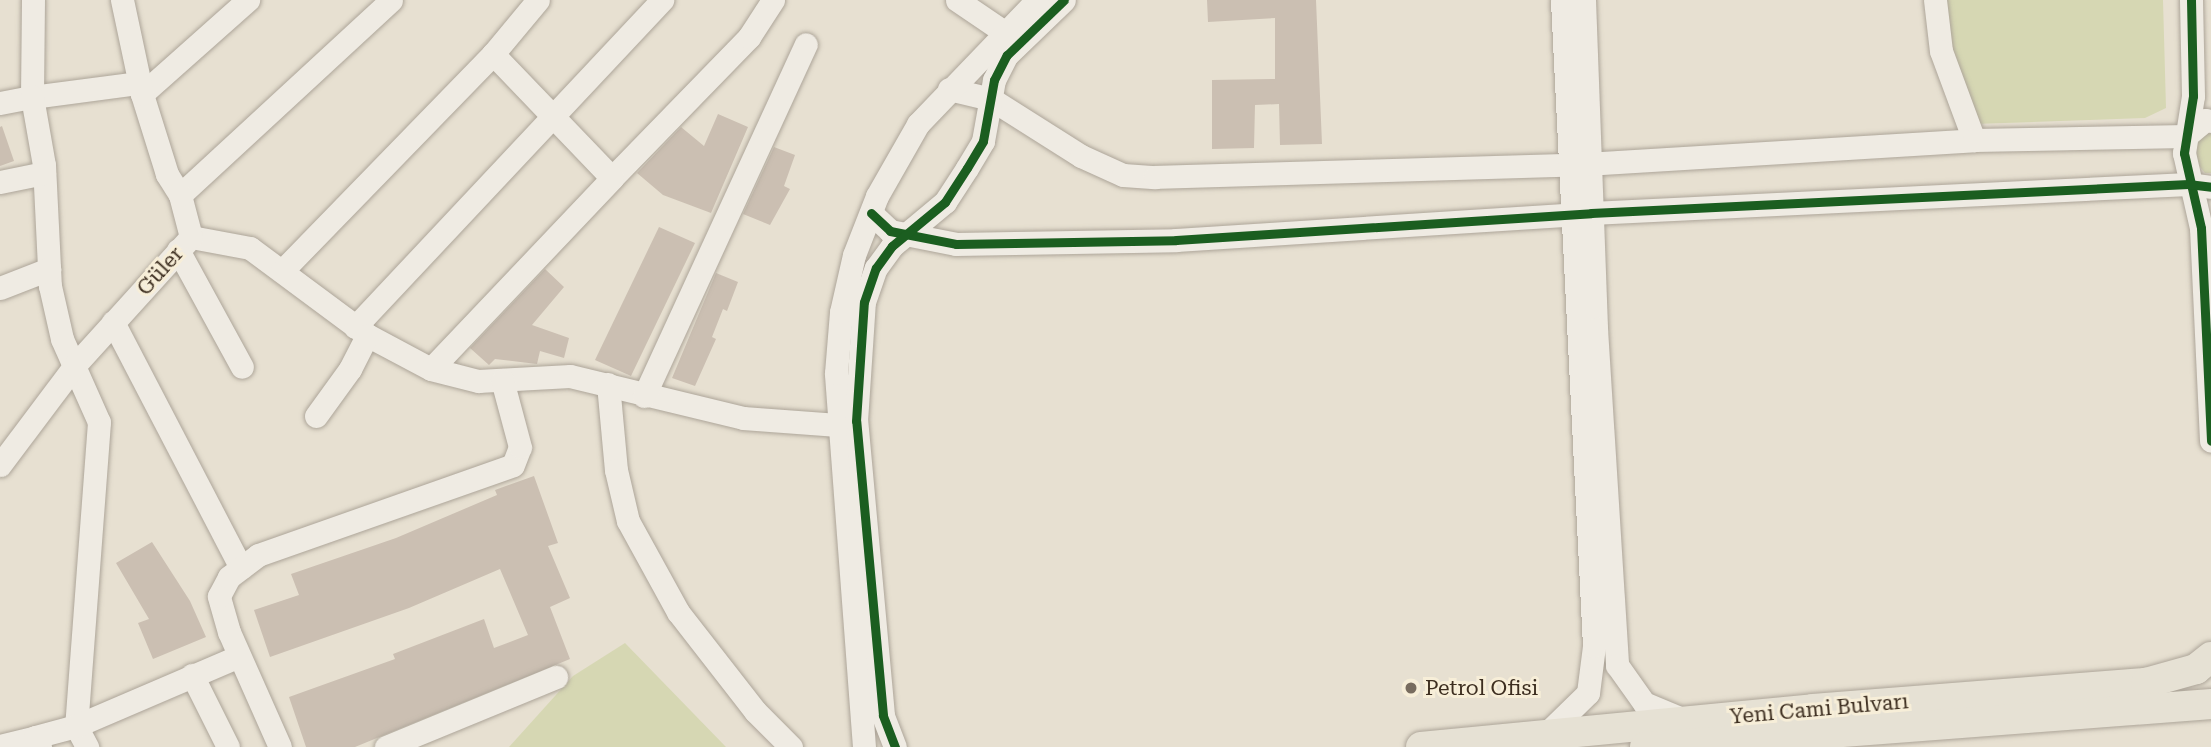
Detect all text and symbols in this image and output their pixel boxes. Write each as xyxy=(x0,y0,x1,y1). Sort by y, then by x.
street label: Güler xyxy=(132,242,188,300)
place label: Petrol Ofisi xyxy=(1425,675,1538,701)
marker: Petrol Ofisi xyxy=(1403,680,1419,696)
street label: Yeni Cami Bulvarı xyxy=(1729,689,1909,729)

